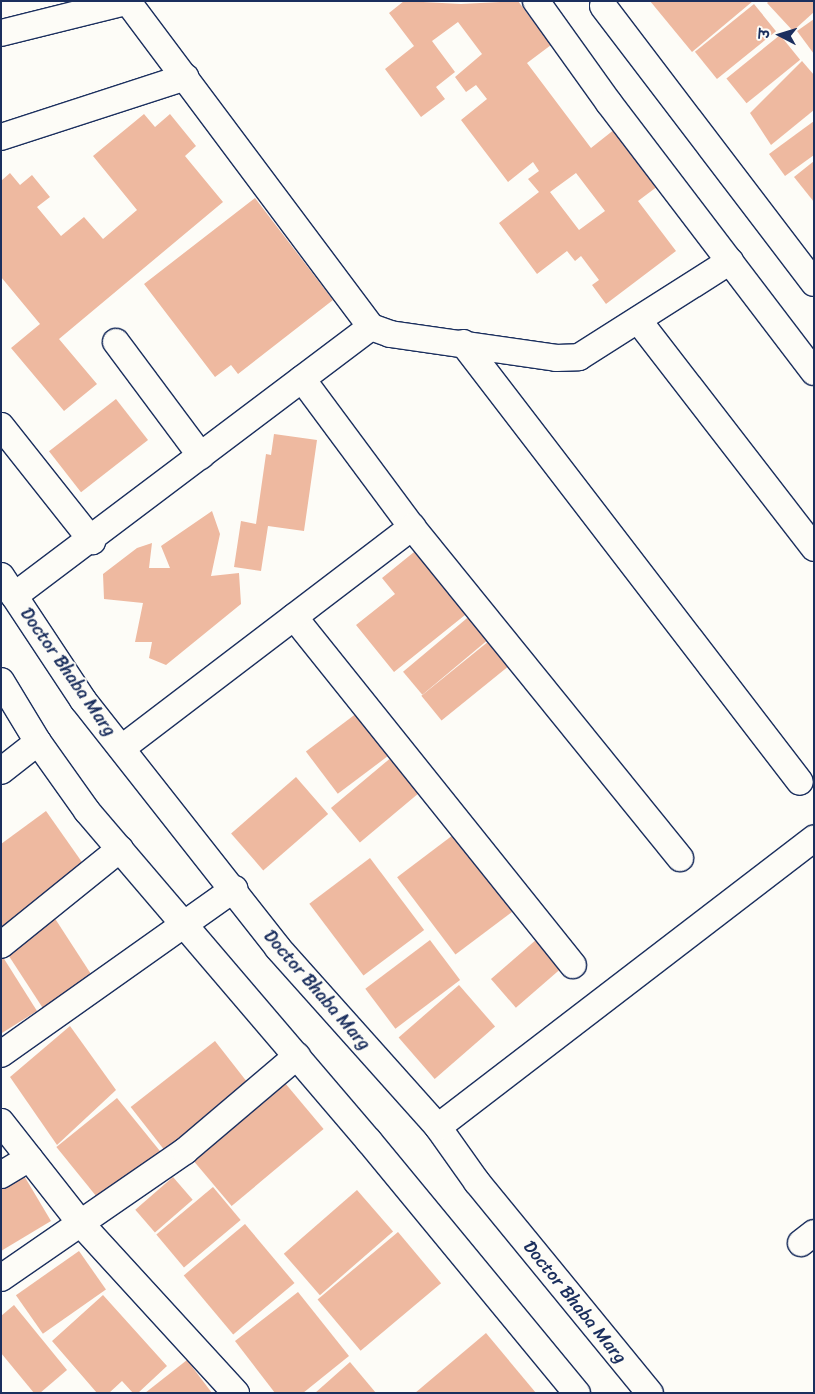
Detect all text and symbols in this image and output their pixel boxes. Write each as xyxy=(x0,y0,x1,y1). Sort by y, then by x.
north arrow xyxy=(755,10,805,60)
text: उ xyxy=(752,28,777,39)
street label: Doctor Bhaba Marg xyxy=(16,604,120,740)
street label: Doctor Bhaba Marg xyxy=(259,926,375,1054)
street label: Doctor Bhaba Marg xyxy=(519,1236,631,1368)

